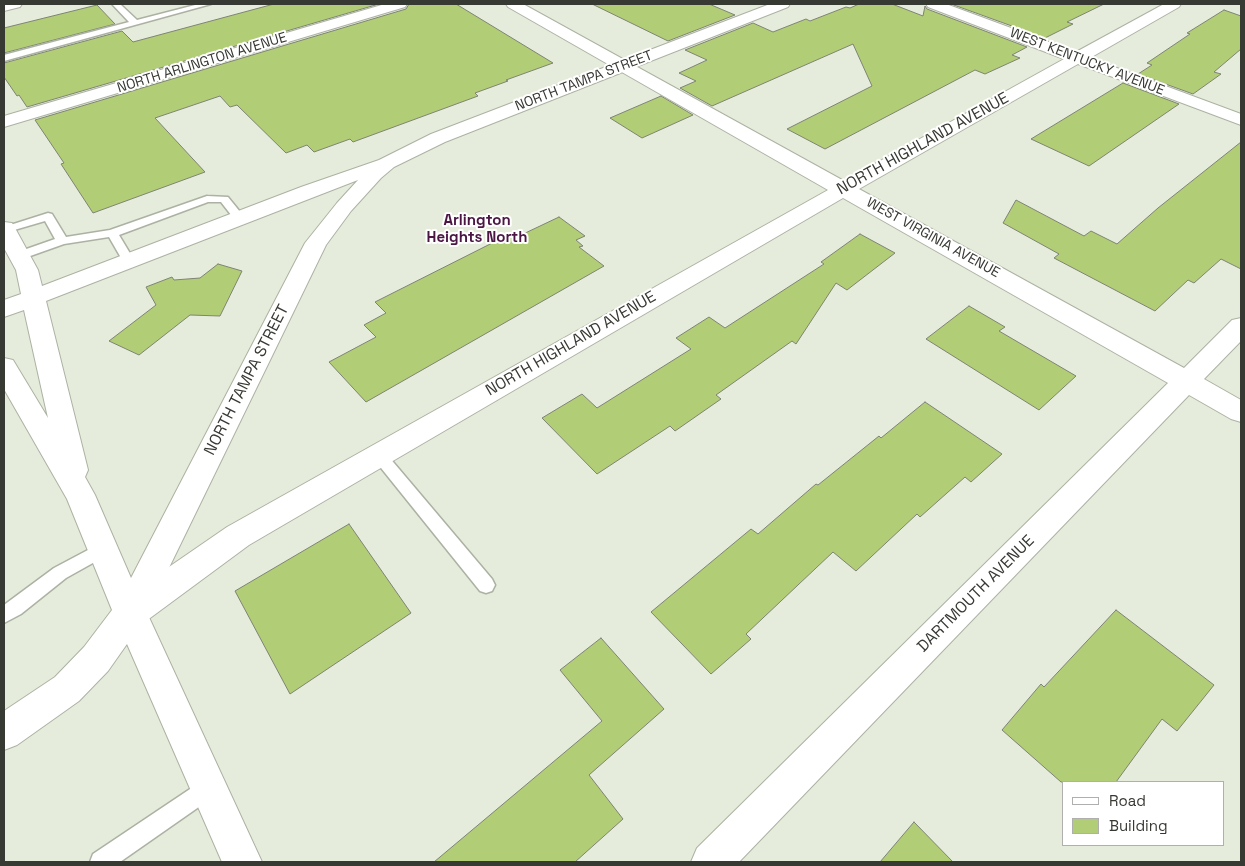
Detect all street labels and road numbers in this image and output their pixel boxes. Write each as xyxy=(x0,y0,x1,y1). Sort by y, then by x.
street label: WEST KENTUCKY AVENUE xyxy=(1007,25,1167,99)
street label: NORTH ARLINGTON AVENUE xyxy=(115,29,289,97)
street label: NORTH TAMPA STREET xyxy=(513,47,655,115)
street label: NORTH HIGHLAND AVENUE xyxy=(834,89,1012,199)
street label: WEST VIRGINIA AVENUE xyxy=(863,194,1003,282)
street label: NORTH HIGHLAND AVENUE xyxy=(482,287,660,401)
street label: NORTH TAMPA STREET xyxy=(201,301,293,459)
street label: DARTMOUTH AVENUE xyxy=(914,532,1038,656)

